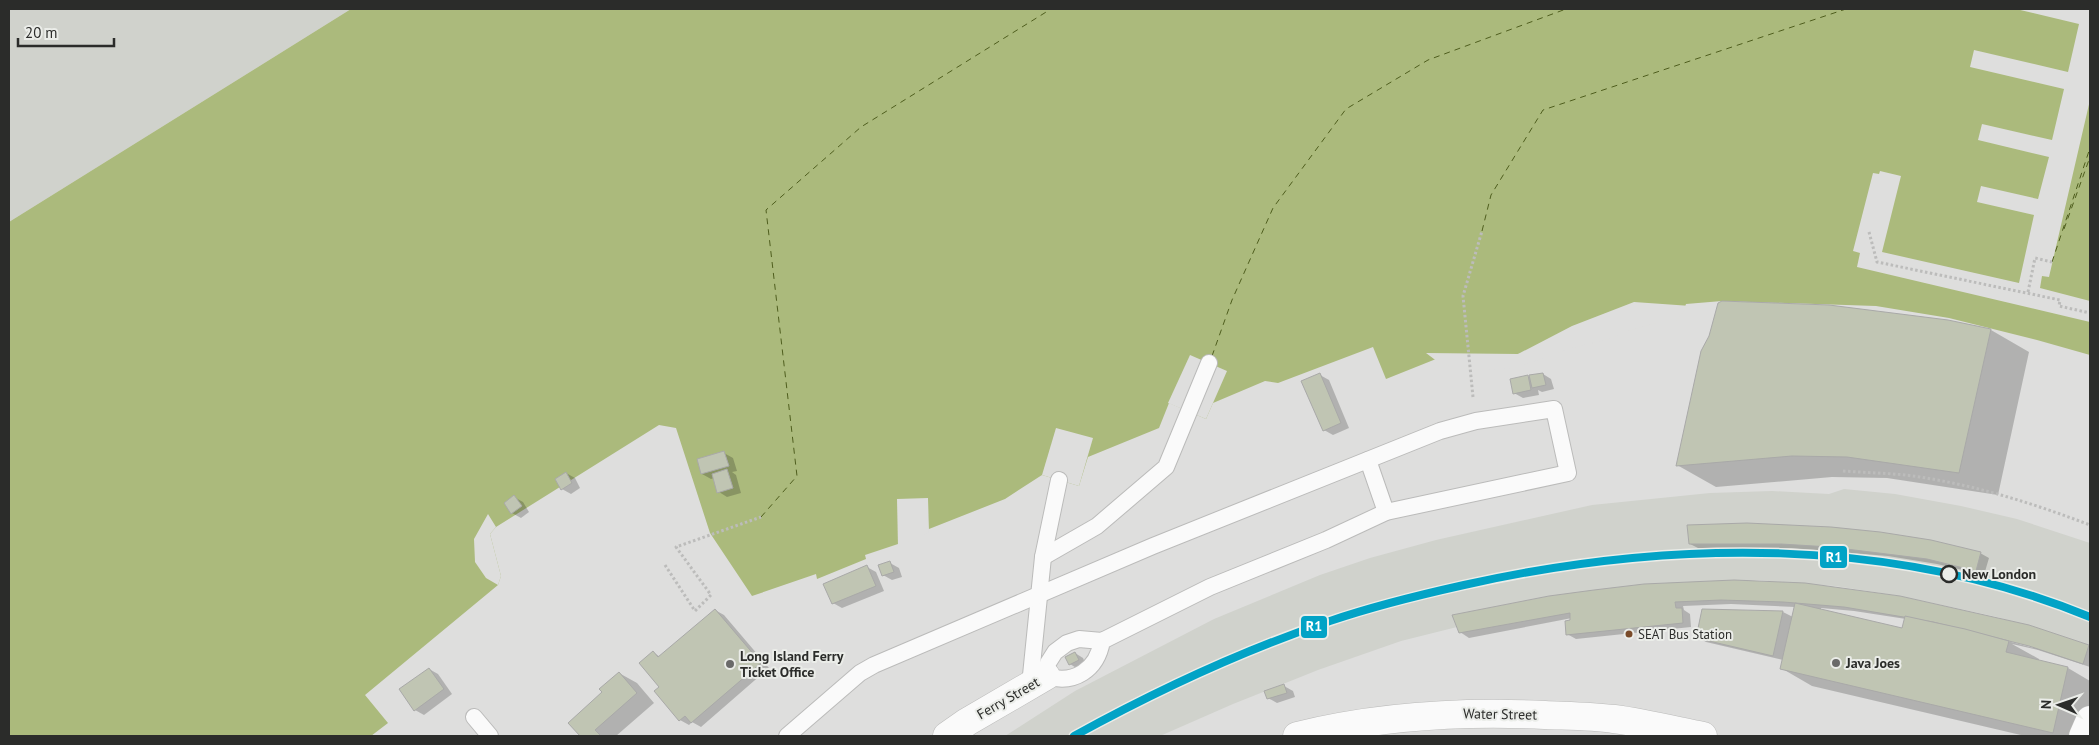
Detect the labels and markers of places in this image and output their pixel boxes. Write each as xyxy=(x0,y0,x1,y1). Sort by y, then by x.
marker: New London xyxy=(1940,565,1958,583)
place label: New London xyxy=(1962,565,2036,583)
place label: SEAT Bus Station xyxy=(1638,626,1732,643)
marker: SEAT Bus Station xyxy=(1624,629,1634,639)
place label: Long Island Ferry Ticket Office xyxy=(740,647,844,681)
place label: Java Joes xyxy=(1845,654,1900,672)
marker: Java Joes xyxy=(1830,657,1842,669)
marker: Long Island Ferry Ticket Office xyxy=(724,658,736,670)

